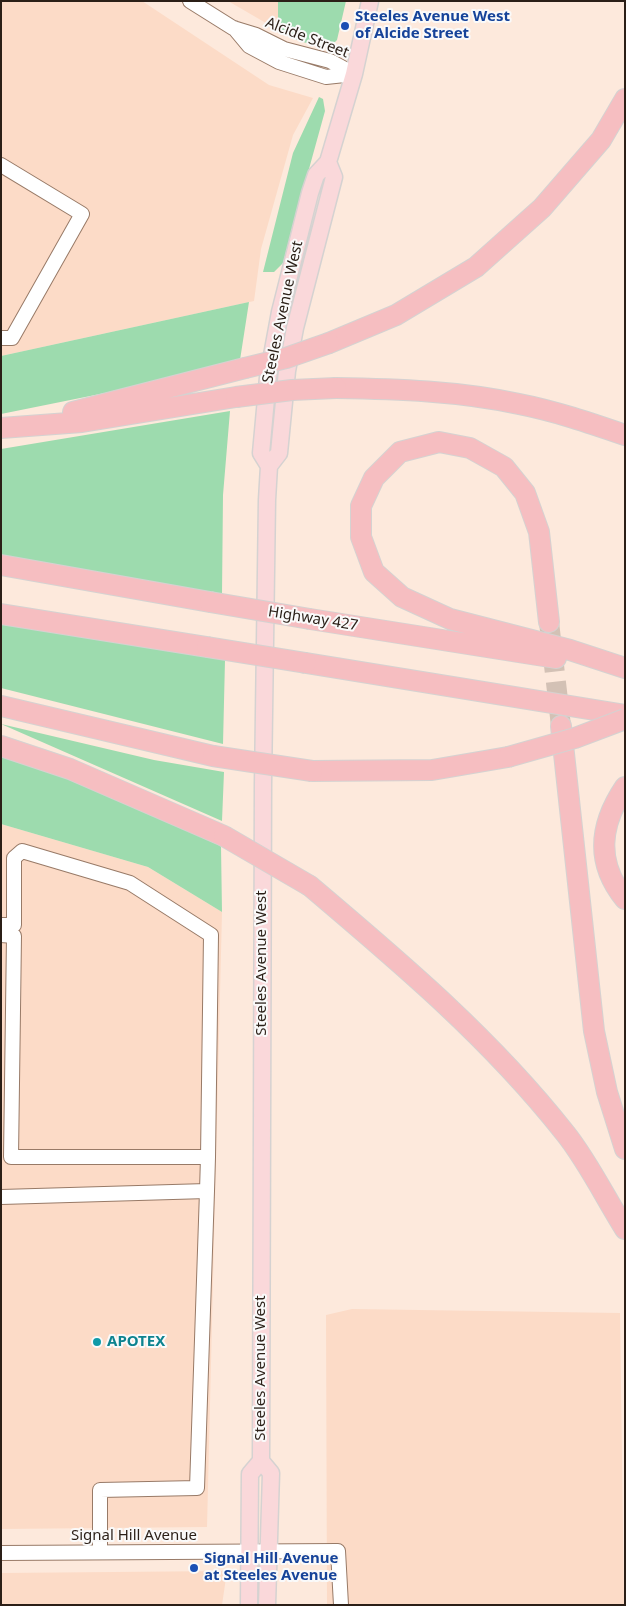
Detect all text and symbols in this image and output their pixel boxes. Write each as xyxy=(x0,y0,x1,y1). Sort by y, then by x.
place label: Steeles Avenue West of Alcide Street xyxy=(355,8,510,43)
street label: Alcide Street xyxy=(263,14,351,62)
marker: Steeles Avenue West of Alcide Street xyxy=(339,20,351,32)
street label: Steeles Avenue West xyxy=(259,239,307,385)
street label: Highway 427 xyxy=(267,603,359,635)
street label: Steeles Avenue West xyxy=(253,890,271,1036)
street label: Steeles Avenue West xyxy=(252,1295,270,1441)
place label: APOTEX xyxy=(107,1333,165,1351)
marker: APOTEX xyxy=(91,1336,103,1348)
street label: Signal Hill Avenue xyxy=(71,1527,197,1545)
place label: Signal Hill Avenue at Steeles Avenue xyxy=(204,1550,338,1585)
marker: Signal Hill Avenue at Steeles Avenue xyxy=(188,1562,200,1574)

